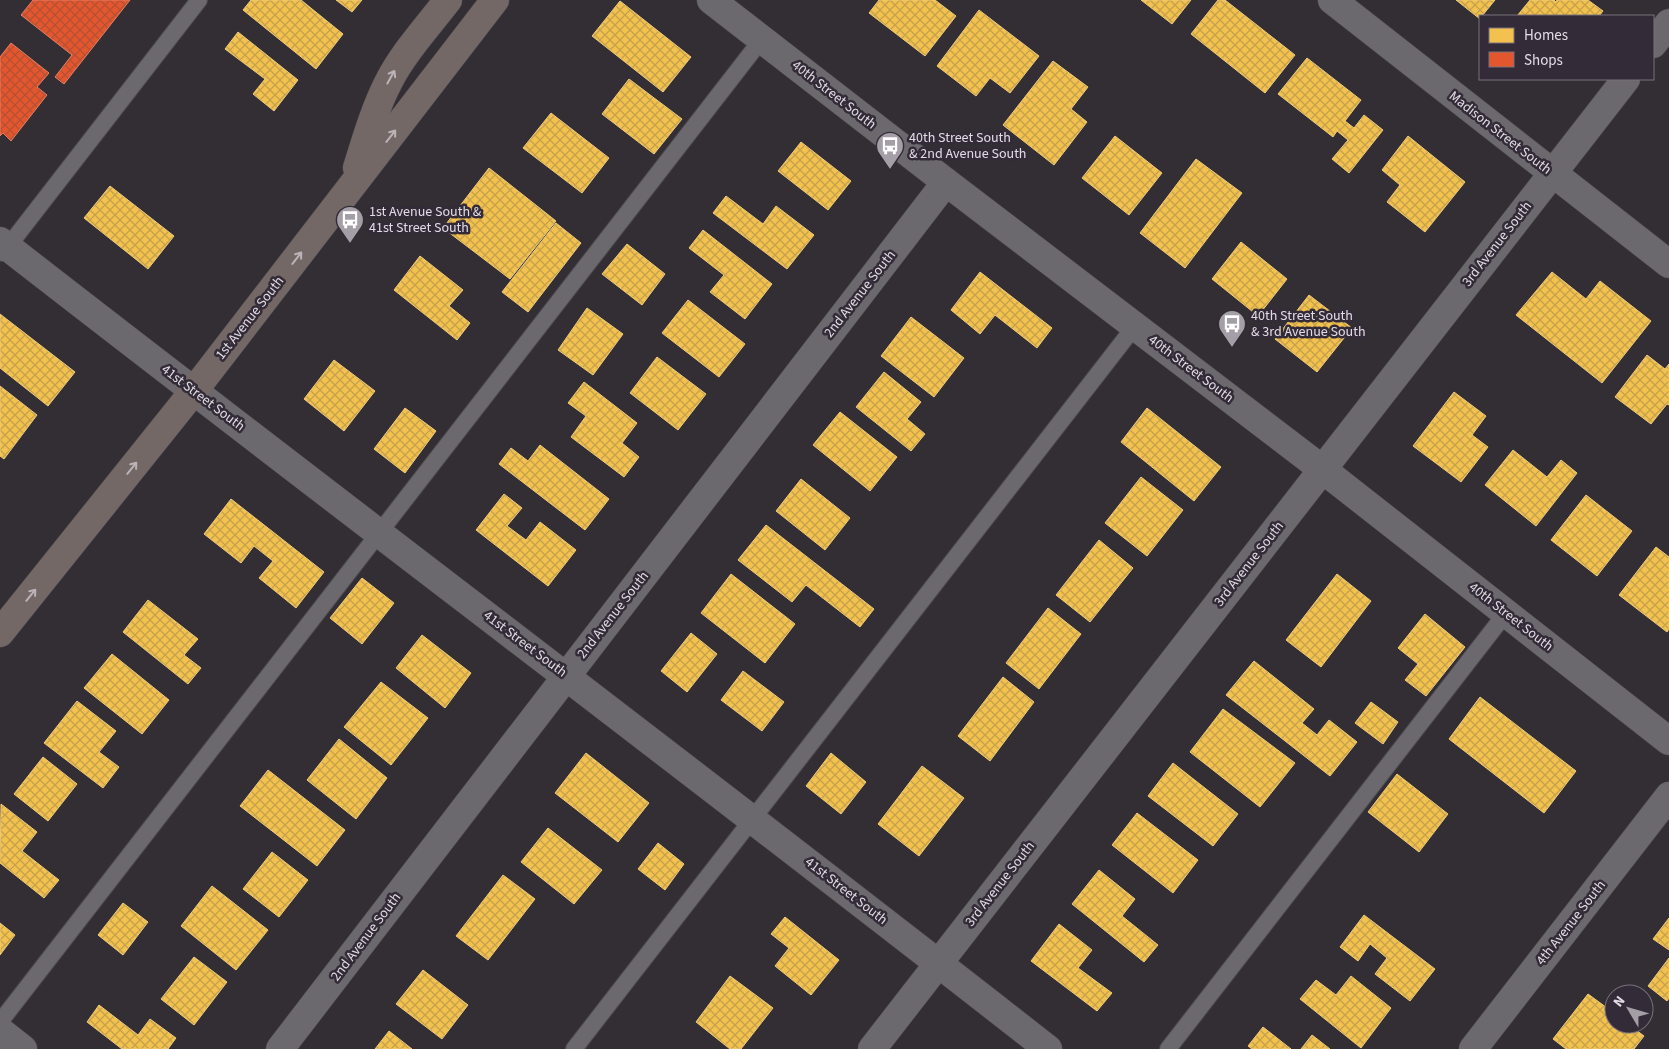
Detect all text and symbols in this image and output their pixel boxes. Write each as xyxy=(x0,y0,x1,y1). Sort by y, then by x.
legend xyxy=(1479,15,1654,80)
text: Homes xyxy=(1524,25,1568,46)
text: Shops xyxy=(1524,50,1563,71)
street label: 40th Street South xyxy=(788,56,880,134)
one-way arrow xyxy=(386,70,396,85)
street label: Madison Street South xyxy=(1444,87,1556,179)
place label: 40th Street South & 2nd Avenue South xyxy=(909,128,1027,164)
one-way arrow xyxy=(385,130,396,143)
bus stop icon: 40th Street South & 2nd Avenue South xyxy=(875,131,905,170)
street label: 3rd Avenue South xyxy=(1457,197,1537,291)
place label: 1st Avenue South & 41st Street South xyxy=(369,202,482,238)
bus stop icon: 1st Avenue South & 41st Street South xyxy=(335,205,365,244)
street label: 2nd Avenue South xyxy=(819,246,901,342)
one-way arrow xyxy=(292,251,303,264)
street label: 1st Avenue South xyxy=(211,272,289,364)
place label: 40th Street South & 3rd Avenue South xyxy=(1251,306,1366,342)
bus stop icon: 40th Street South & 3rd Avenue South xyxy=(1217,309,1247,348)
street label: 40th Street South xyxy=(1144,330,1238,408)
street label: 41st Street South xyxy=(157,360,249,436)
one-way arrow xyxy=(127,462,138,475)
street label: 3rd Avenue South xyxy=(1209,517,1289,611)
street label: 2nd Avenue South xyxy=(572,567,654,663)
street label: 40th Street South xyxy=(1465,578,1557,656)
one-way arrow xyxy=(25,589,36,602)
street label: 41st Street South xyxy=(479,606,571,682)
street label: 3rd Avenue South xyxy=(960,837,1040,931)
street label: 41st Street South xyxy=(800,852,892,930)
street label: 4th Avenue South xyxy=(1531,876,1611,970)
street label: 2nd Avenue South xyxy=(326,889,406,985)
north arrow xyxy=(1604,984,1654,1034)
text: N xyxy=(1609,992,1630,1011)

